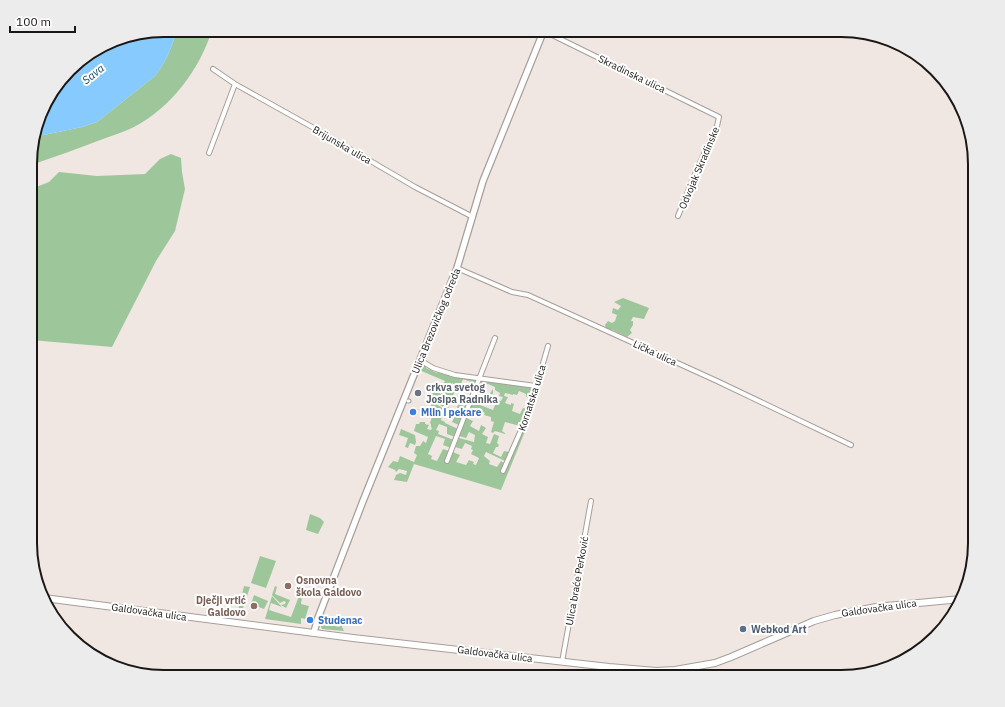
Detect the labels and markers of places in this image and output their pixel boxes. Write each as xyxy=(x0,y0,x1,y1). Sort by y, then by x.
place label: crkva svetog Josipa Radnika xyxy=(426,381,498,406)
marker: crkva svetog Josipa Radnika xyxy=(413,388,423,398)
place label: Mlin i pekare xyxy=(421,406,482,419)
marker: Mlin i pekare xyxy=(408,407,418,417)
place label: Osnovna škola Galdovo xyxy=(296,574,362,599)
marker: Osnovna škola Galdovo xyxy=(283,581,293,591)
place label: Dječji vrtić Galdovo xyxy=(196,594,246,619)
marker: Dječji vrtić Galdovo xyxy=(249,601,259,611)
place label: Studenac xyxy=(318,614,363,627)
marker: Studenac xyxy=(305,615,315,625)
place label: Webkod Art xyxy=(751,623,807,636)
marker: Webkod Art xyxy=(738,624,748,634)

